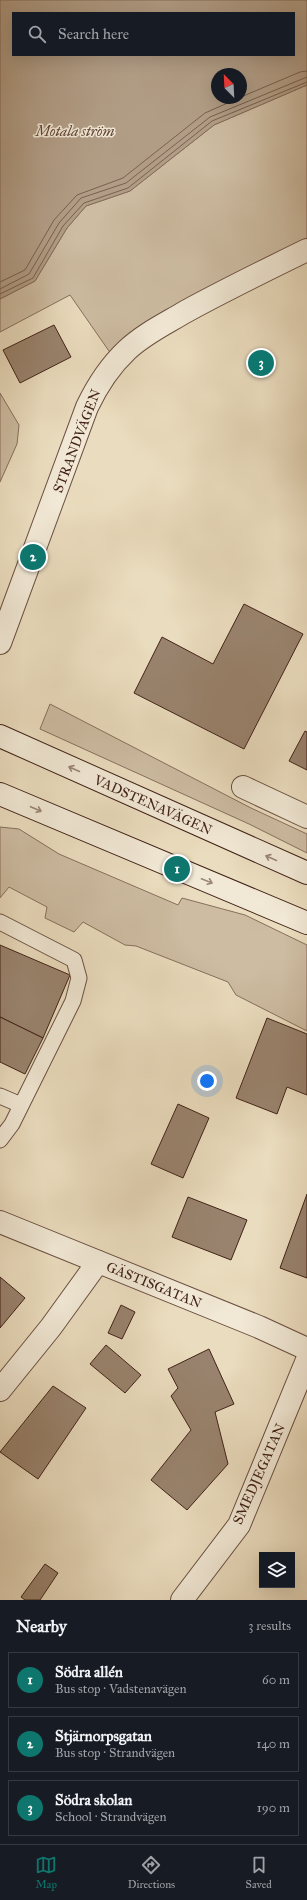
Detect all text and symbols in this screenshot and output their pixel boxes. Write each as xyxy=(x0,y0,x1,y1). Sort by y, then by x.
search box xyxy=(12,12,295,56)
icon: search xyxy=(26,23,48,45)
text: Search here xyxy=(58,25,129,43)
north arrow xyxy=(211,68,247,104)
water label: Motala ström xyxy=(33,122,115,140)
pin: 3 xyxy=(248,348,274,378)
street label: STRANDVÄGEN xyxy=(48,386,105,495)
pin: 2 xyxy=(20,542,46,572)
one-way arrow xyxy=(68,765,80,772)
street label: VADSTENAVÄGEN xyxy=(91,770,215,839)
one-way arrow xyxy=(29,806,41,813)
one-way arrow xyxy=(266,853,278,861)
pin: 1 xyxy=(164,854,190,884)
one-way arrow xyxy=(201,878,213,886)
your location xyxy=(197,1071,217,1091)
street label: GÄSTISGATAN xyxy=(104,1257,205,1312)
street label: SMEDJEGATAN xyxy=(229,1421,290,1528)
map controls xyxy=(259,1552,295,1588)
button: layers xyxy=(259,1552,295,1588)
text: Nearby xyxy=(16,1616,67,1637)
text: 3 results xyxy=(248,1618,291,1634)
text: Södra allén xyxy=(55,1663,123,1681)
text: 1 xyxy=(27,1672,33,1688)
text: 60 m xyxy=(262,1672,290,1688)
text: Bus stop · Vadstenavägen xyxy=(55,1681,186,1697)
text: Stjärnorpsgatan xyxy=(55,1727,152,1745)
text: 2 xyxy=(27,1736,33,1752)
text: 140 m xyxy=(256,1736,290,1752)
text: Bus stop · Strandvägen xyxy=(55,1745,175,1761)
text: Södra skolan xyxy=(55,1791,132,1809)
text: 3 xyxy=(27,1800,33,1816)
text: 190 m xyxy=(257,1800,290,1816)
text: School · Strandvägen xyxy=(55,1809,167,1825)
tab: Map xyxy=(35,1854,57,1891)
tab: Directions xyxy=(128,1854,175,1891)
tab: Saved xyxy=(246,1854,272,1891)

